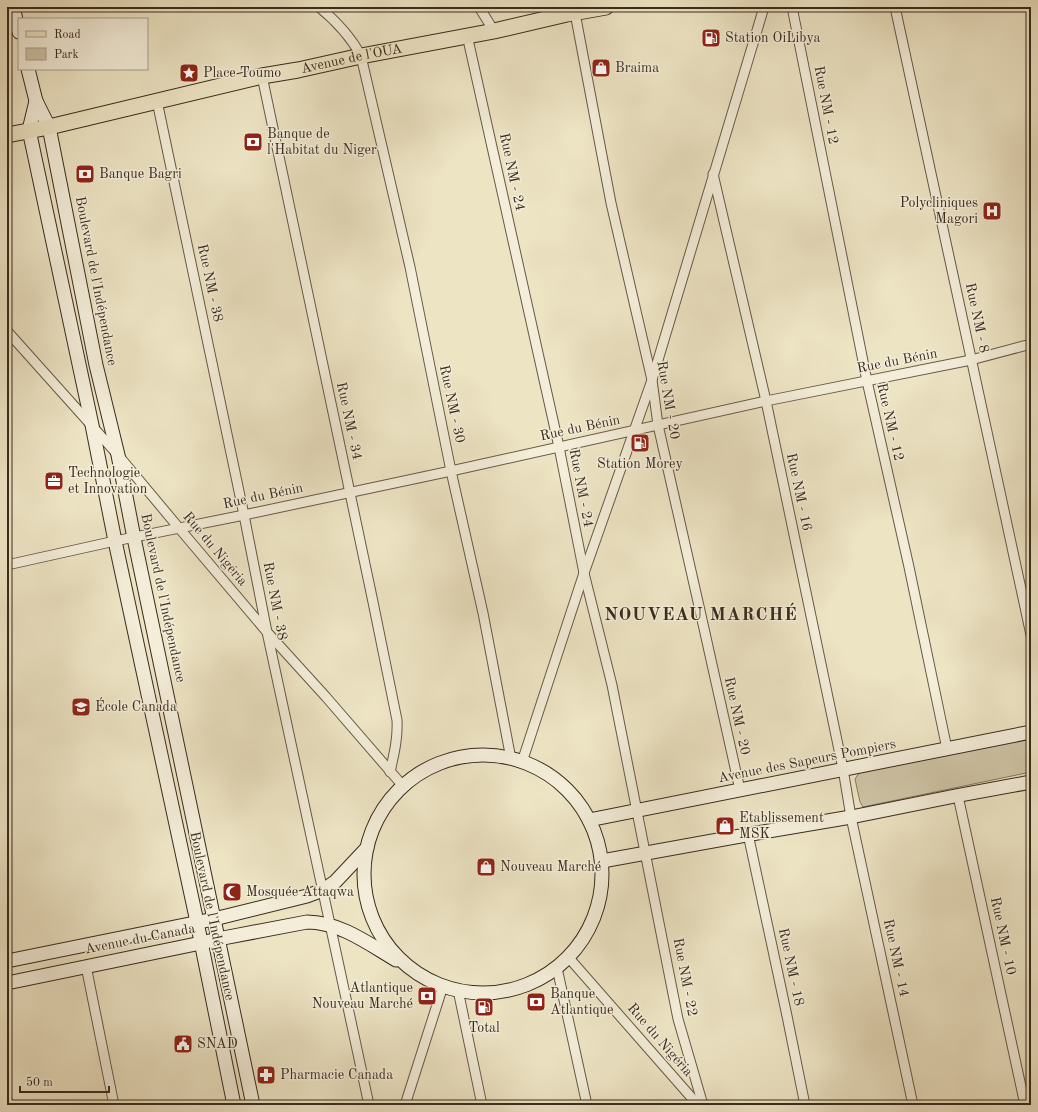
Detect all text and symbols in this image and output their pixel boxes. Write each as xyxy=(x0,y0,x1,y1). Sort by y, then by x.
legend xyxy=(18,18,148,70)
fuel station icon: Station OiLibya xyxy=(700,27,722,49)
text: Road xyxy=(54,29,81,41)
place label: Station OiLibya xyxy=(725,31,820,45)
street label: Avenue de l'OUA xyxy=(300,41,404,76)
text: Park xyxy=(54,49,79,61)
shop icon: Braima xyxy=(590,57,612,79)
place label: Braima xyxy=(615,61,659,75)
place icon: Place Toumo xyxy=(178,62,200,84)
street label: Rue NM - 12 xyxy=(812,65,840,145)
place label: Place Toumo xyxy=(203,66,281,80)
place label: Banque de l'Habitat du Niger xyxy=(267,127,377,157)
bank icon: Banque de l'Habitat du Niger xyxy=(242,131,264,153)
street label: Rue NM - 24 xyxy=(497,132,527,212)
bank icon: Banque Bagri xyxy=(74,163,96,185)
place label: Banque Bagri xyxy=(99,167,182,181)
street label: Boulevard de l'Indépendance xyxy=(73,195,119,367)
place label: Polycliniques Magori xyxy=(900,196,978,226)
hospital icon: Polycliniques Magori xyxy=(981,200,1003,222)
street label: Rue NM - 38 xyxy=(195,243,225,323)
street label: Rue NM - 8 xyxy=(963,282,991,354)
street label: Rue du Bénin xyxy=(856,346,939,376)
street label: Rue NM - 20 xyxy=(654,360,682,440)
street label: Rue NM - 30 xyxy=(437,364,467,444)
street label: Rue NM - 34 xyxy=(334,381,364,461)
street label: Rue NM - 12 xyxy=(874,382,906,462)
street label: Rue du Bénin xyxy=(539,413,622,443)
fuel station icon: Station Morey xyxy=(629,432,651,454)
street label: Rue NM - 24 xyxy=(567,448,595,528)
street label: Rue NM - 16 xyxy=(784,452,814,532)
place label: Station Morey xyxy=(597,457,684,471)
place label: Technologie et Innovation xyxy=(68,466,148,496)
office icon: Technologie et Innovation xyxy=(43,470,65,492)
street label: Rue du Bénin xyxy=(222,481,305,511)
street label: Rue du Nigéria xyxy=(180,509,250,589)
street label: Boulevard de l'Indépendance xyxy=(138,512,188,684)
street label: Rue NM - 38 xyxy=(261,561,289,641)
district label: NOUVEAU MARCHÉ xyxy=(604,602,798,624)
street label: Rue NM - 20 xyxy=(722,676,752,756)
school or university icon: École Canada xyxy=(70,696,92,718)
place label: École Canada xyxy=(95,697,177,714)
street label: Avenue des Sapeurs Pompiers xyxy=(717,737,897,785)
place label: Etablissement MSK xyxy=(739,811,824,841)
shop icon: Etablissement MSK xyxy=(714,815,736,837)
street label: Boulevard de l'Indépendance xyxy=(187,830,237,1002)
shop icon: Nouveau Marché xyxy=(475,856,497,878)
place label: Nouveau Marché xyxy=(500,860,601,874)
mosque icon: Mosquée Attaqwa xyxy=(221,881,243,903)
place label: Mosquée Attaqwa xyxy=(246,885,354,899)
street label: Rue NM - 10 xyxy=(988,896,1018,976)
street label: Rue NM - 14 xyxy=(881,918,911,998)
street label: Avenue du Canada xyxy=(84,921,196,957)
street label: Rue NM - 18 xyxy=(776,927,806,1007)
street label: Rue NM - 22 xyxy=(671,937,699,1017)
place label: Atlantique Nouveau Marché xyxy=(312,981,413,1011)
bank icon: Atlantique Nouveau Marché xyxy=(416,985,438,1007)
place label: Banque Atlantique xyxy=(550,987,613,1017)
bank icon: Banque Atlantique xyxy=(525,991,547,1013)
fuel station icon: Total xyxy=(473,996,495,1018)
street label: Rue du Nigéria xyxy=(625,1001,695,1079)
place label: Total xyxy=(468,1021,500,1035)
public building icon: SNAD xyxy=(172,1033,194,1055)
place label: SNAD xyxy=(197,1037,238,1051)
pharmacy icon: Pharmacie Canada xyxy=(255,1064,277,1086)
scale bar xyxy=(20,1068,109,1094)
place label: Pharmacie Canada xyxy=(280,1068,393,1082)
text: 50 m xyxy=(26,1076,53,1089)

